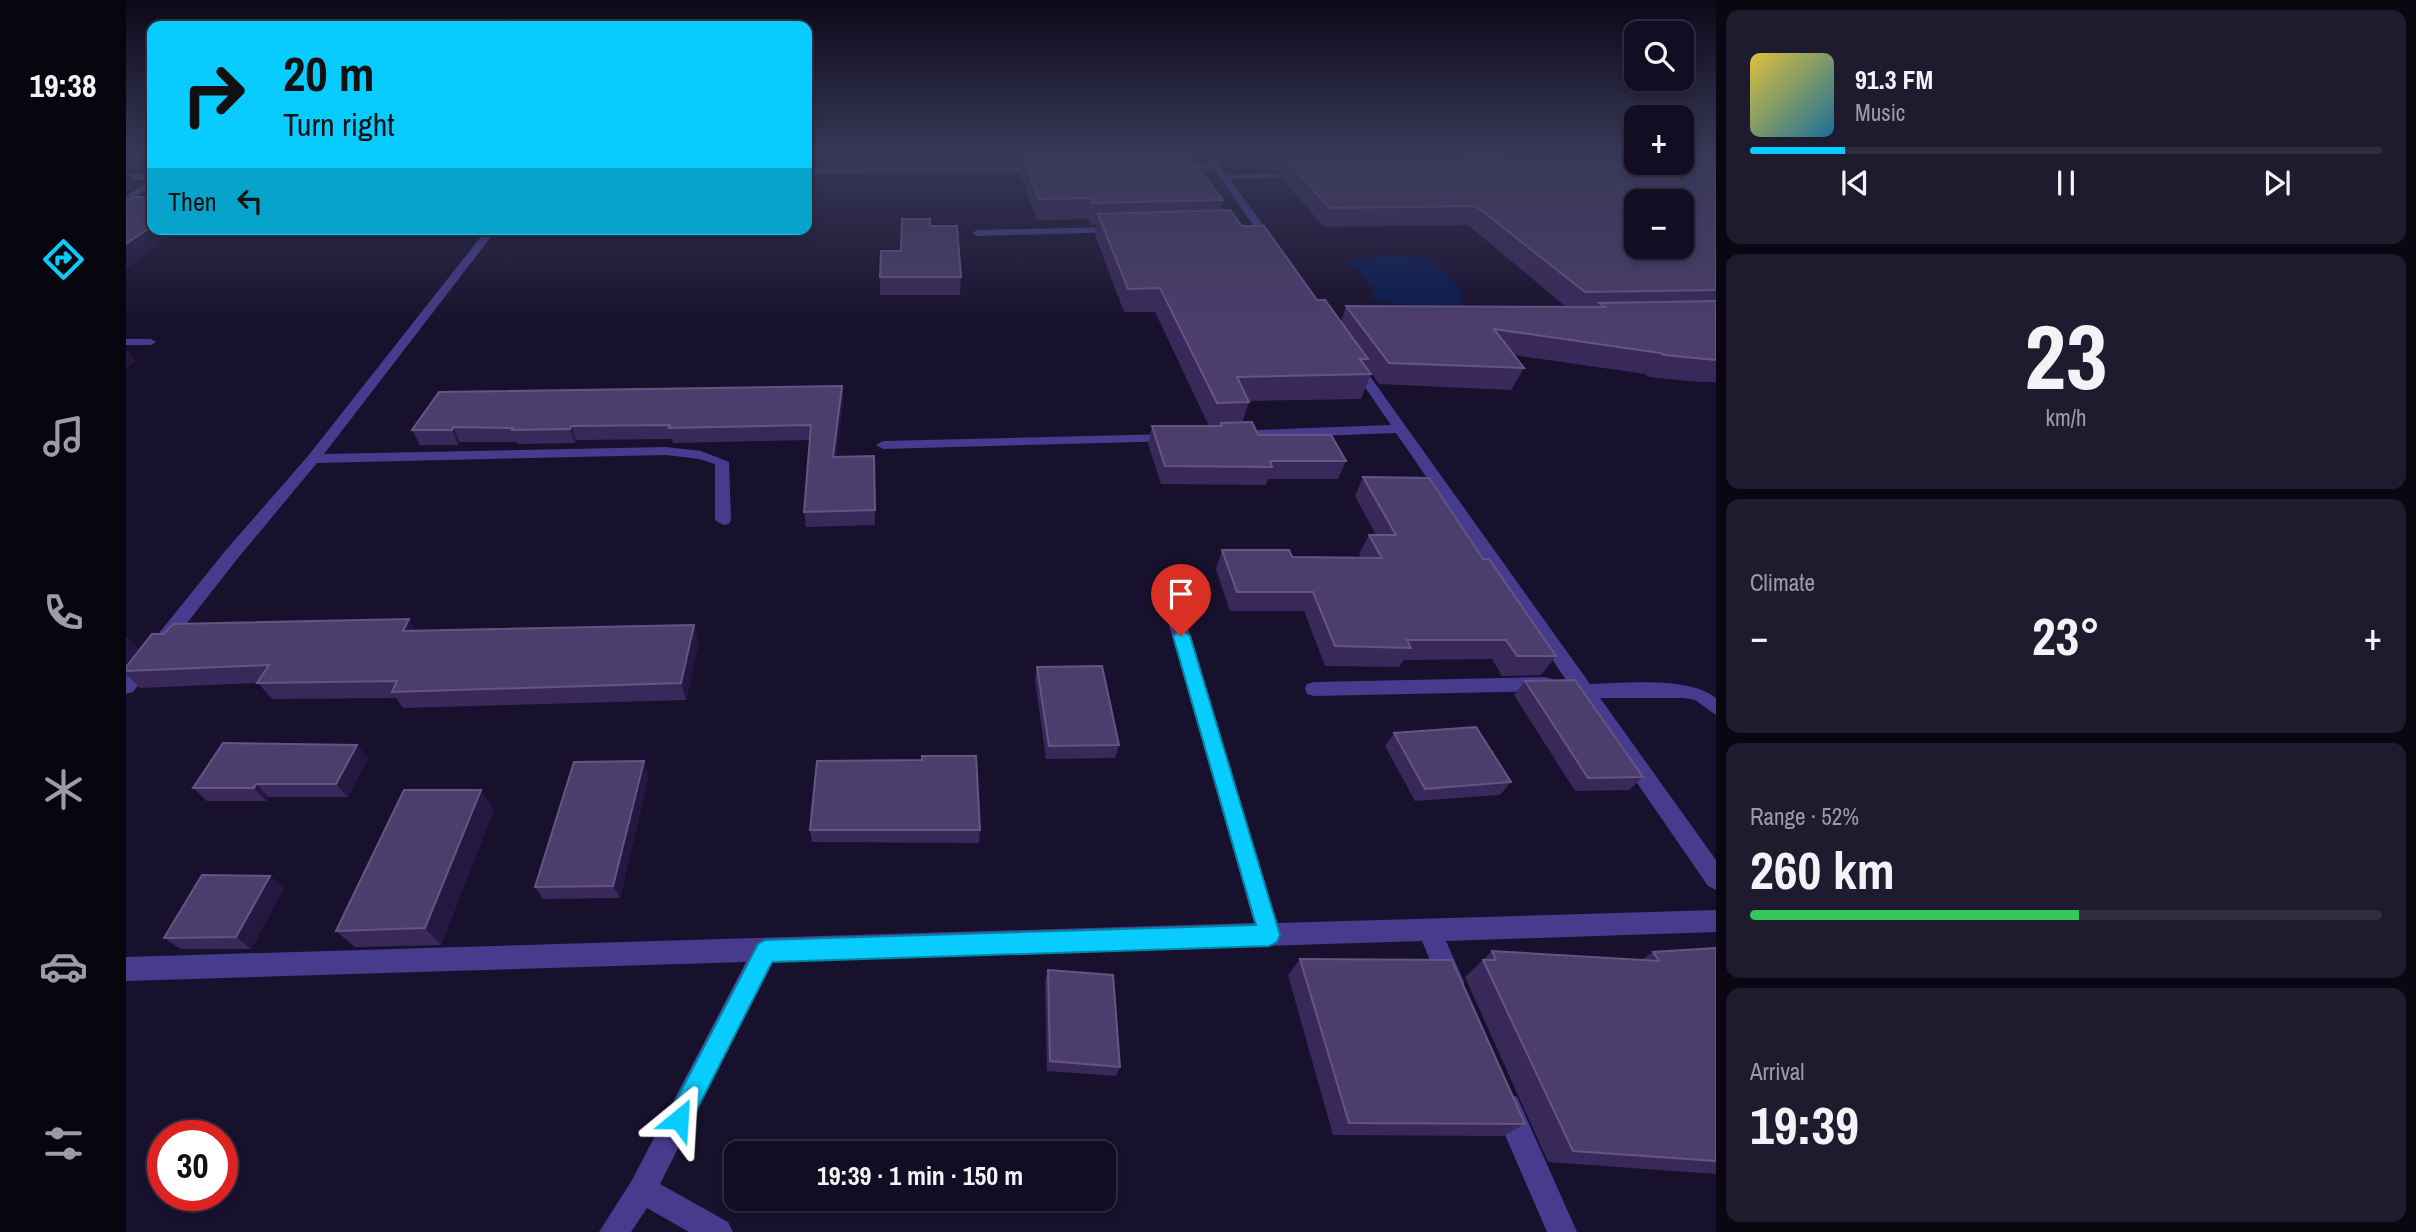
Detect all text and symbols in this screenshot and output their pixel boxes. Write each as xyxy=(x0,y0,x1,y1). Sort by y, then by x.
map controls xyxy=(1624,21,1694,259)
button: search xyxy=(1624,21,1694,91)
text: 20 m xyxy=(283,40,375,106)
icon: right xyxy=(168,49,259,140)
text: 91.3 FM xyxy=(1855,62,1933,97)
text: 19:38 xyxy=(29,64,97,107)
text: Music xyxy=(1855,97,1905,128)
text: Turn right xyxy=(283,103,395,146)
button: + xyxy=(1624,105,1694,175)
icon: previous xyxy=(1836,164,1874,202)
icon: pause xyxy=(2047,164,2085,202)
icon: next xyxy=(2258,164,2296,202)
icon: left xyxy=(231,182,269,220)
text: Then xyxy=(168,184,217,219)
button: − xyxy=(1624,189,1694,259)
icon: directions xyxy=(39,235,88,284)
text: 23 xyxy=(2025,295,2108,417)
text: km/h xyxy=(2046,402,2086,433)
icon: music xyxy=(39,412,88,461)
pin xyxy=(1151,564,1211,636)
text: Climate xyxy=(1750,567,1815,598)
icon: arrive xyxy=(1162,575,1200,613)
icon: phone xyxy=(39,588,88,637)
text: 23° xyxy=(2032,601,2100,671)
text: − xyxy=(1750,611,1768,662)
text: + xyxy=(2364,611,2382,662)
icon: climate xyxy=(39,765,88,814)
text: Range · 52% xyxy=(1750,801,1859,832)
text: 260 km xyxy=(1750,835,1895,905)
icon: car xyxy=(39,942,88,991)
text: Arrival xyxy=(1750,1056,1805,1087)
position arrow xyxy=(642,1082,716,1156)
text: 19:39 xyxy=(1750,1090,1859,1160)
icon: filters xyxy=(39,1119,88,1168)
speed limit sign: 30 xyxy=(147,1120,238,1211)
text: 19:39 · 1 min · 150 m xyxy=(817,1158,1023,1193)

